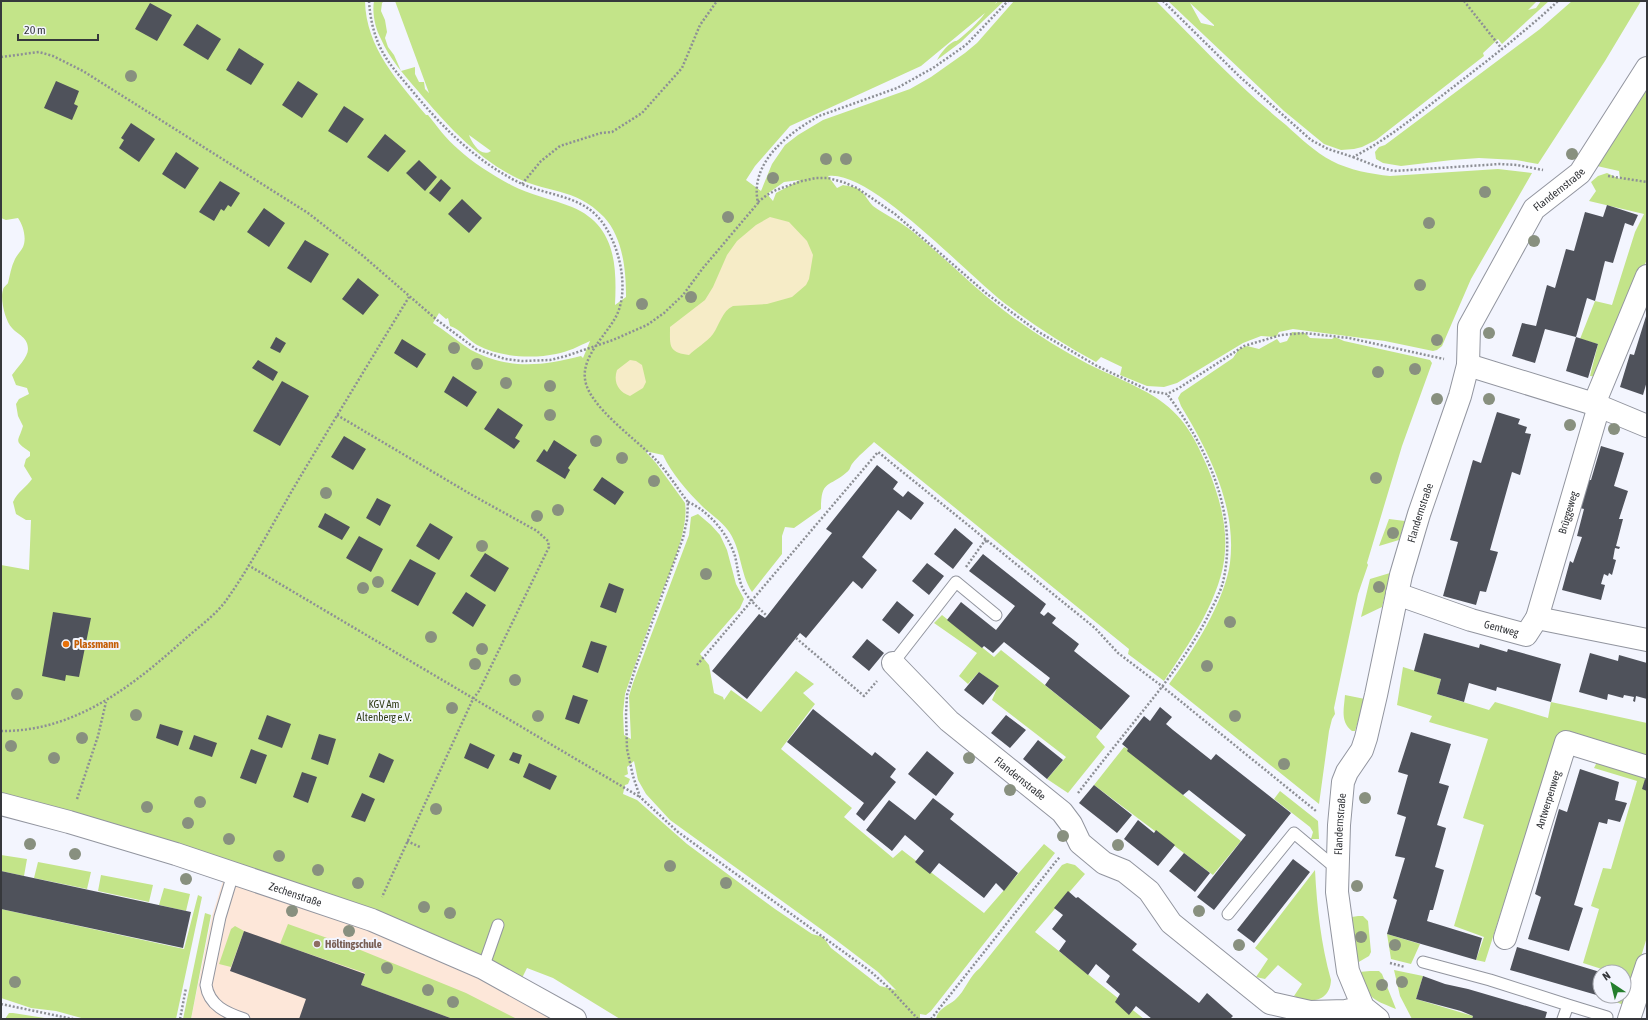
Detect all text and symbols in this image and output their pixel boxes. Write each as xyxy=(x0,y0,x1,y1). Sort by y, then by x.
scale bar xyxy=(18,16,98,42)
text: 20 m xyxy=(24,23,46,37)
street label: Flandernstraße xyxy=(1531,166,1587,213)
street label: Flandernstraße xyxy=(1405,481,1435,544)
street label: Brüggeweg xyxy=(1556,489,1580,535)
street label: Gentweg xyxy=(1483,618,1520,639)
place label: Plassmann xyxy=(74,638,119,650)
marker: Plassmann xyxy=(61,639,71,649)
park label: KGV Am Altenberg e.V. xyxy=(357,698,411,723)
street label: Flandernstraße xyxy=(992,754,1048,802)
street label: Antwerpenweg xyxy=(1533,769,1563,830)
street label: Flandernstraße xyxy=(1332,793,1348,855)
street label: Zechenstraße xyxy=(267,880,323,909)
place label: Höltingschule xyxy=(325,938,382,950)
marker: Höltingschule xyxy=(312,939,322,949)
north arrow xyxy=(1592,964,1632,1004)
text: N xyxy=(1600,969,1612,983)

